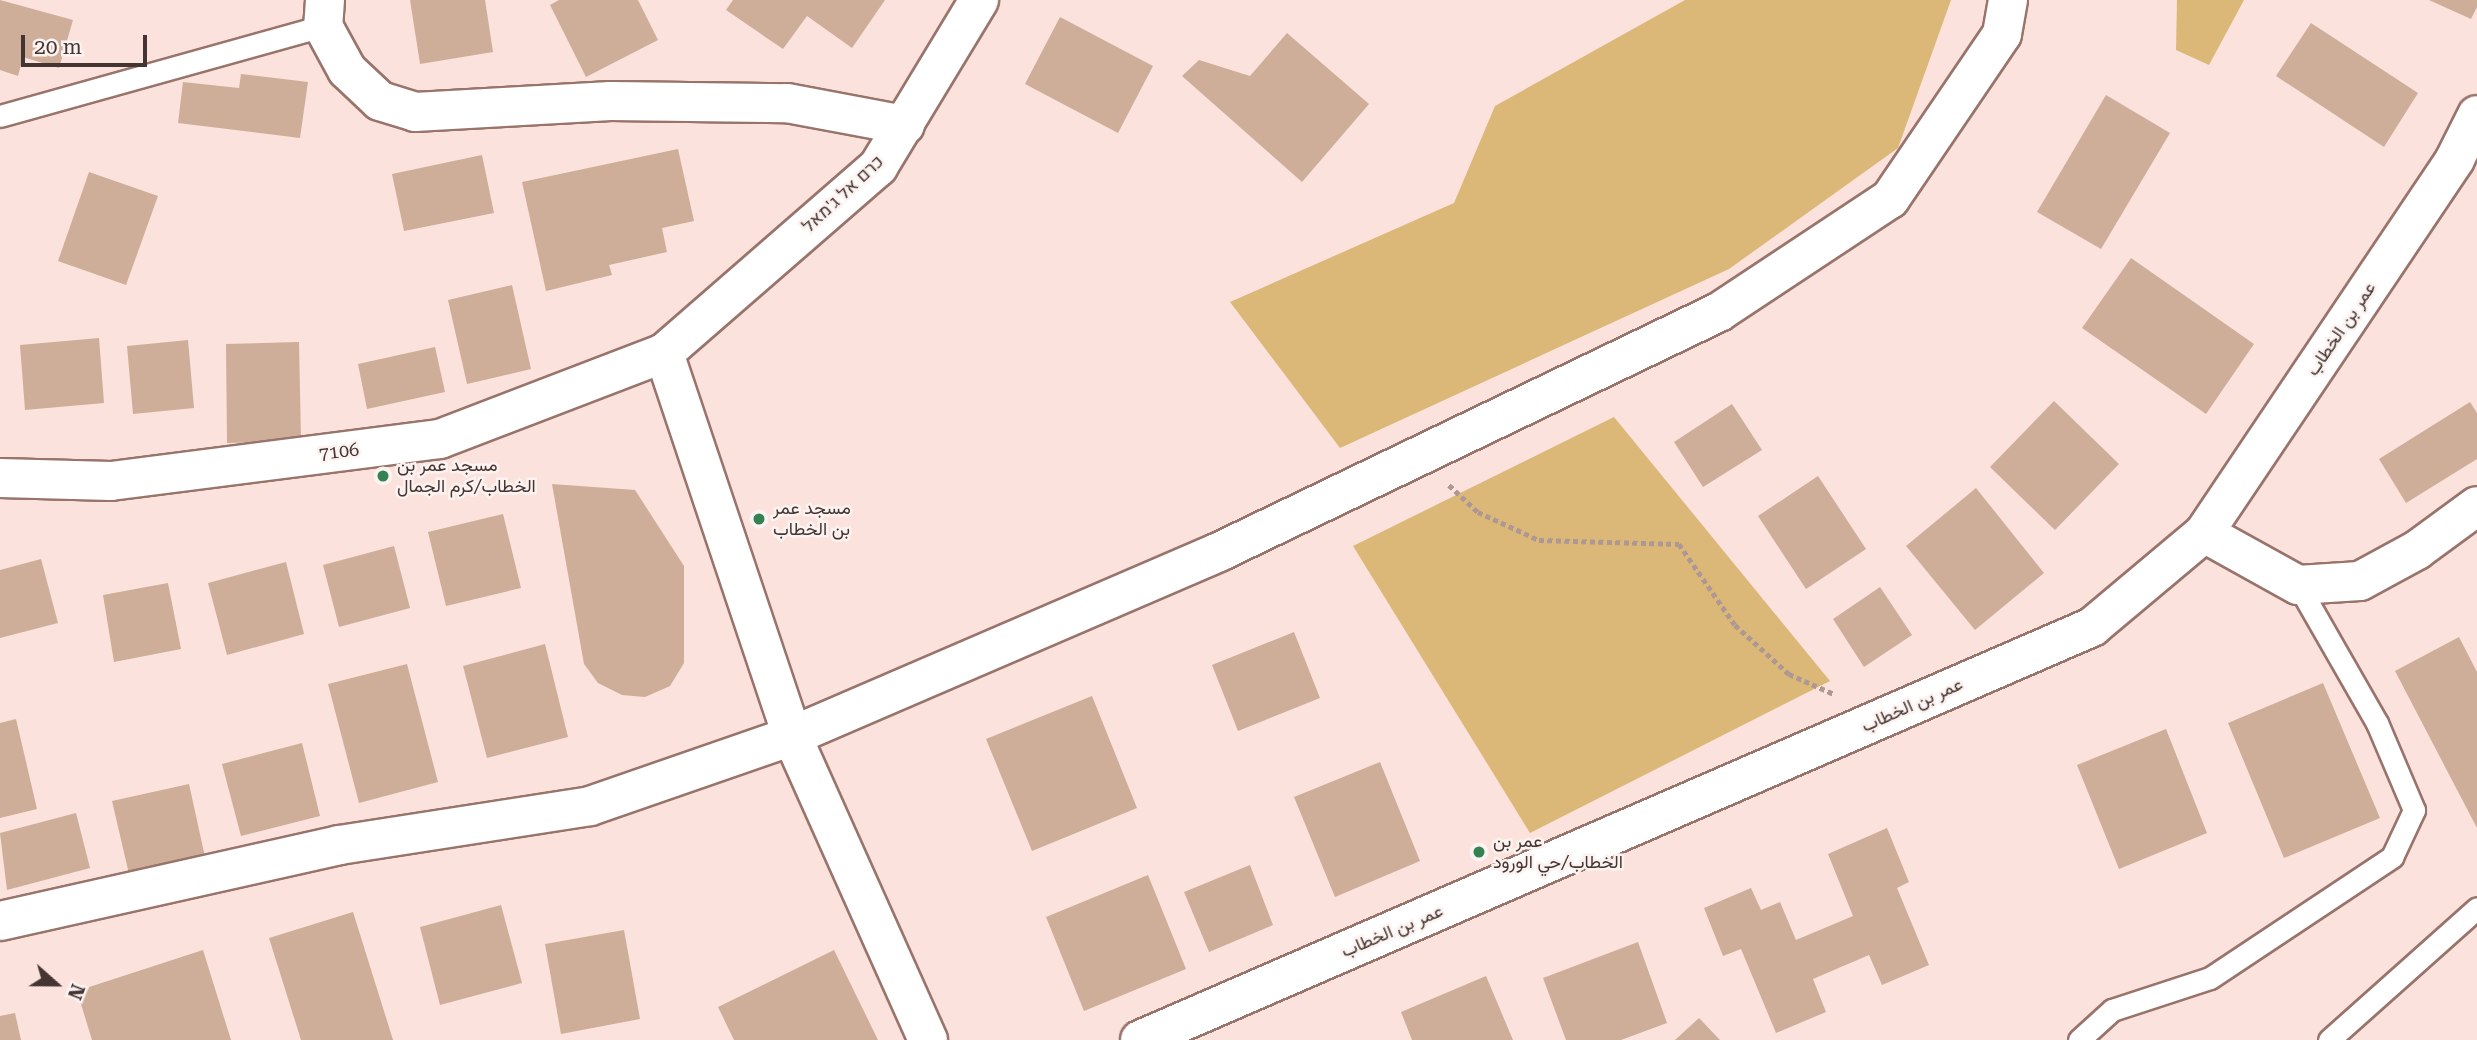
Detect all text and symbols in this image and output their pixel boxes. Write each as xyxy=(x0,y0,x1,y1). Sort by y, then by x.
scale bar xyxy=(24,21,150,65)
text: 20 m xyxy=(34,35,82,59)
street label: כרם אל ג'מאל xyxy=(798,151,888,237)
street label: عمر بن الخطاب xyxy=(2302,278,2380,380)
street label: 7106 xyxy=(318,439,360,465)
place label: مسجد عمر بن الخطاب/كرم الجمال xyxy=(397,455,536,498)
marker: مسجد عمر بن الخطاب/كرم الجمال xyxy=(375,468,391,484)
place label: مسجد عمر بن الخطاب xyxy=(773,498,851,540)
marker: مسجد عمر بن الخطاب xyxy=(751,511,767,527)
street label: عمر بن الخطاب xyxy=(1858,673,1966,737)
place label: عمر بن الخطاب/حي الورود xyxy=(1493,831,1623,874)
marker: عمر بن الخطاب/حي الورود xyxy=(1471,844,1487,860)
street label: عمر بن الخطاب xyxy=(1338,900,1446,962)
north arrow xyxy=(21,949,91,1019)
text: N xyxy=(63,981,89,1003)

